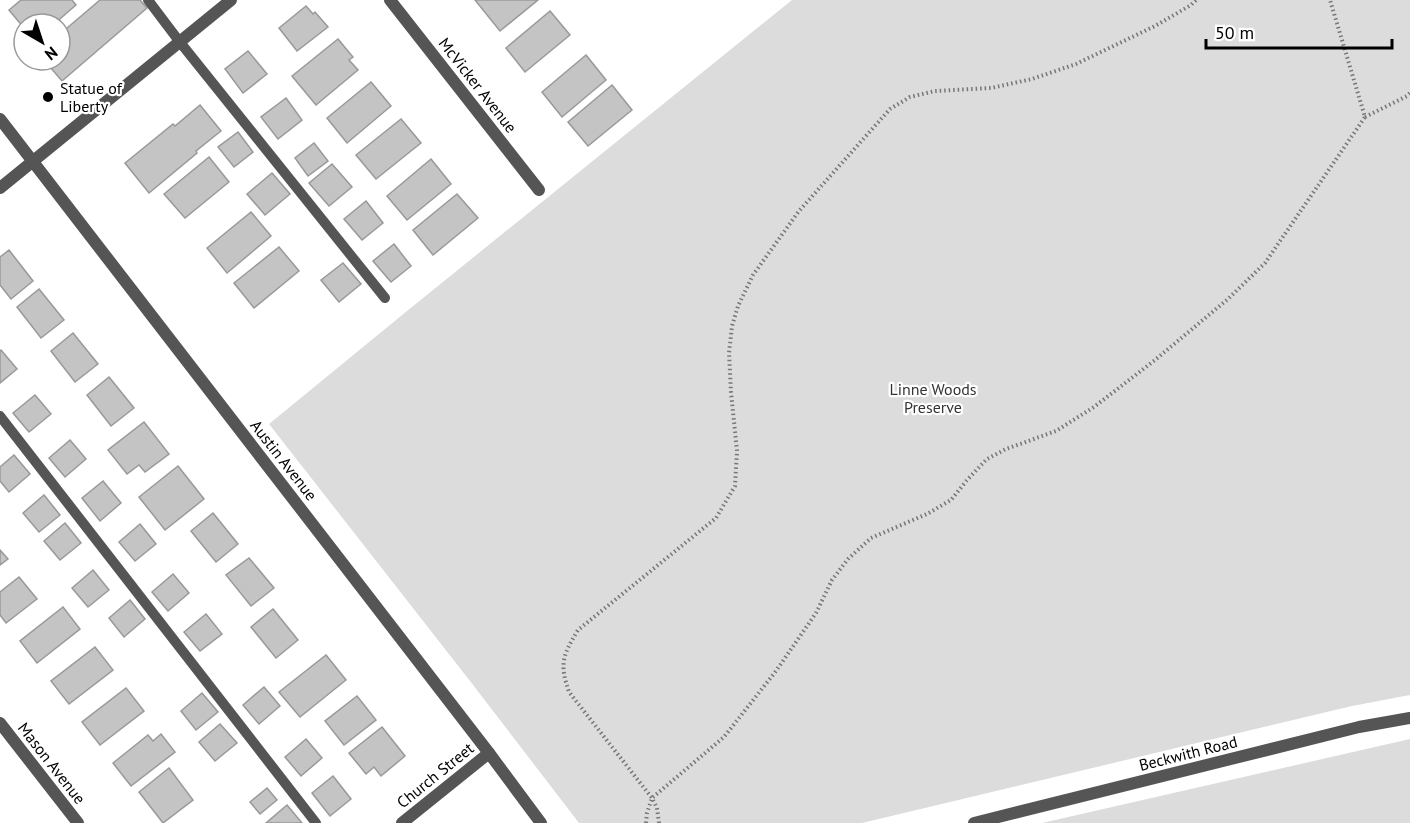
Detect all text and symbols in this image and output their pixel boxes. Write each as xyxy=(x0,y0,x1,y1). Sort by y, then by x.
north arrow xyxy=(12,12,72,72)
scale bar xyxy=(1206,12,1392,50)
text: 50 m xyxy=(1215,21,1254,44)
street label: McVicker Avenue xyxy=(435,33,521,137)
text: N xyxy=(41,43,62,65)
place label: Statue of Liberty xyxy=(60,78,123,116)
marker: Statue of Liberty xyxy=(41,90,55,104)
park label: Linne Woods Preserve xyxy=(889,379,977,417)
street label: Austin Avenue xyxy=(246,416,322,504)
street label: Mason Avenue xyxy=(14,718,90,808)
street label: Beckwith Road xyxy=(1137,731,1239,775)
street label: Church Street xyxy=(393,738,478,812)

